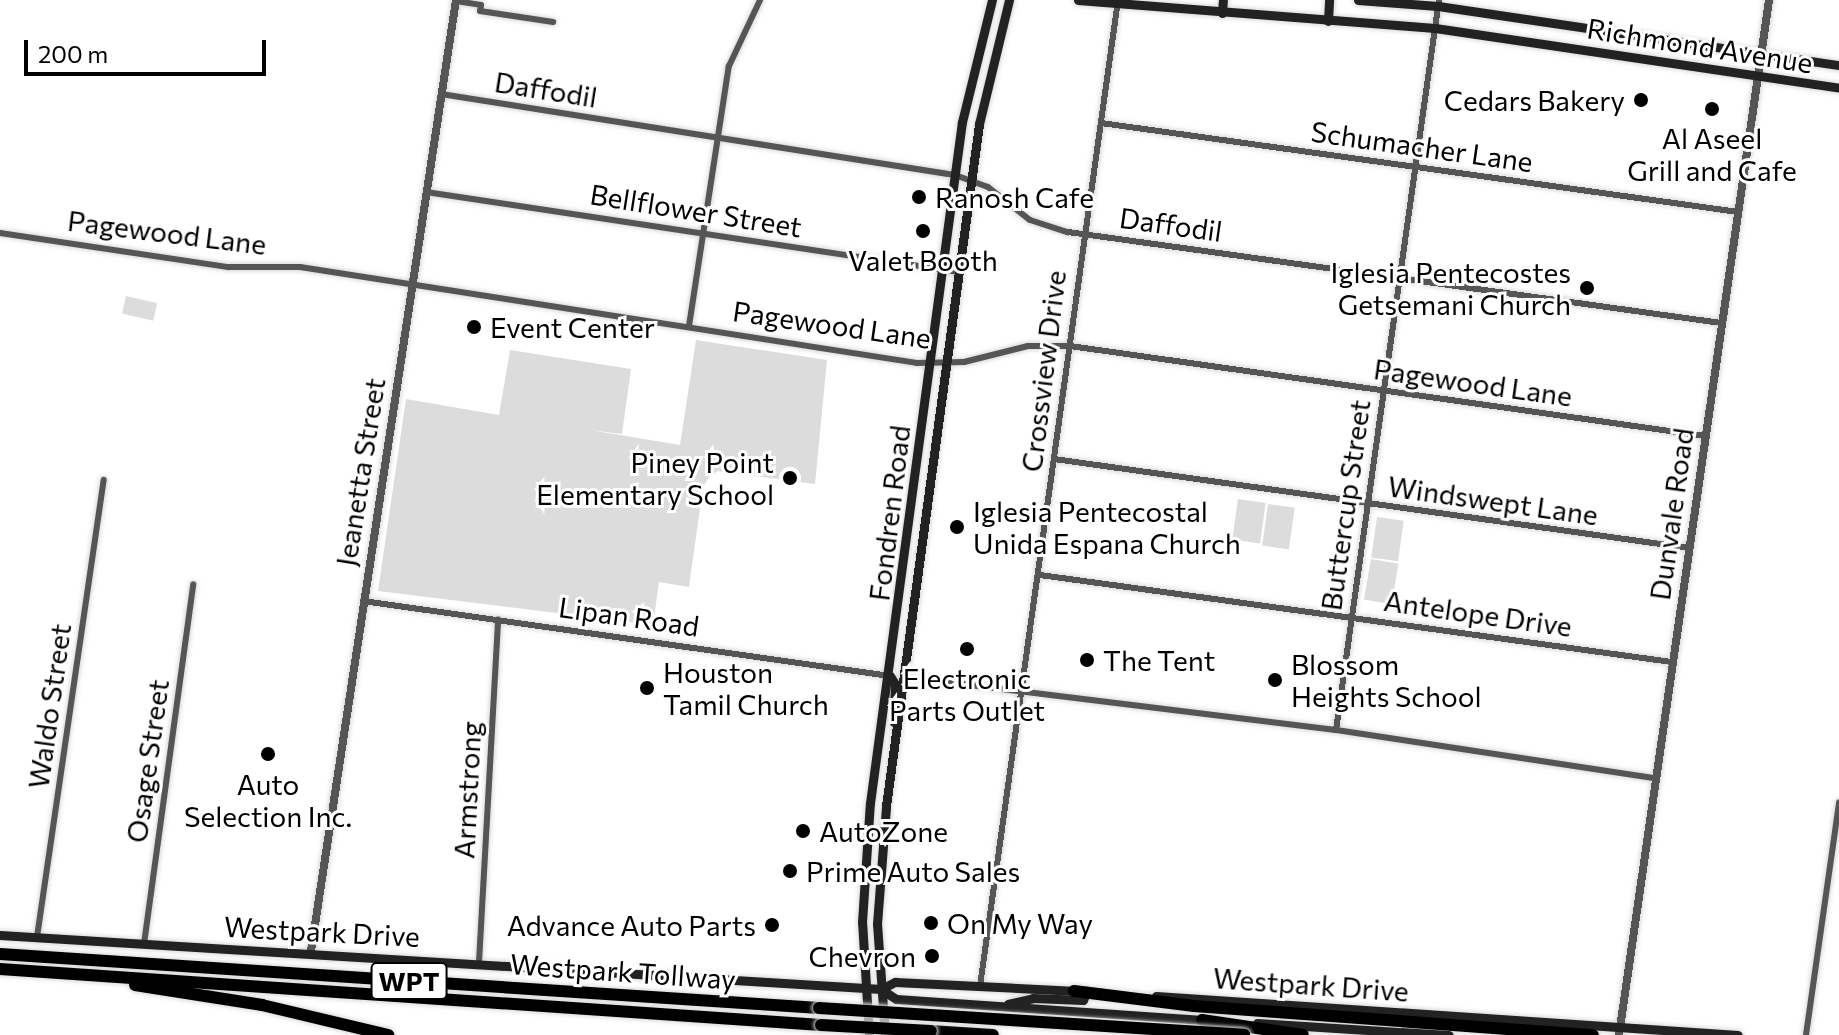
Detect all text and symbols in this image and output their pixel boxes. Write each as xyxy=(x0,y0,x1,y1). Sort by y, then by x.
street label: Richmond Avenue xyxy=(1585,11,1815,79)
scale bar xyxy=(28,24,270,74)
text: 200 m xyxy=(38,39,108,68)
street label: Daffodil xyxy=(492,64,600,114)
place label: Cedars Bakery xyxy=(1444,83,1625,117)
marker: Cedars Bakery xyxy=(1632,91,1650,109)
marker: Al Aseel Grill and Cafe xyxy=(1703,100,1721,118)
street label: Schumacher Lane xyxy=(1309,114,1535,178)
place label: Al Aseel Grill and Cafe xyxy=(1627,121,1797,187)
street label: Bellflower Street xyxy=(588,177,804,243)
place label: Ranosh Cafe xyxy=(935,180,1094,214)
marker: Ranosh Cafe xyxy=(910,188,928,206)
street label: Daffodil xyxy=(1118,200,1224,248)
street label: Pagewood Lane xyxy=(66,203,268,261)
marker: Valet Booth xyxy=(914,222,932,240)
place label: Valet Booth xyxy=(848,243,998,277)
place label: Iglesia Pentecostes Getsemani Church xyxy=(1330,255,1571,321)
street label: Crossview Drive xyxy=(1014,268,1072,474)
marker: Iglesia Pentecostes Getsemani Church xyxy=(1578,279,1596,297)
street label: Pagewood Lane xyxy=(731,293,933,355)
place label: Event Center xyxy=(490,310,655,344)
marker: Event Center xyxy=(465,318,483,336)
street label: Pagewood Lane xyxy=(1372,351,1574,413)
street label: Jeanetta Street xyxy=(329,375,391,569)
street label: Buttercup Street xyxy=(1314,397,1376,613)
street label: Fondren Road xyxy=(862,423,916,603)
street label: Dunvale Road xyxy=(1642,426,1700,602)
place label: Piney Point Elementary School xyxy=(536,445,774,511)
marker: Piney Point Elementary School xyxy=(781,469,799,487)
street label: Windswept Lane xyxy=(1386,469,1600,531)
place label: Iglesia Pentecostal Unida Espana Church xyxy=(973,494,1241,560)
marker: Iglesia Pentecostal Unida Espana Church xyxy=(948,518,966,536)
street label: Antelope Drive xyxy=(1382,583,1574,643)
street label: Lipan Road xyxy=(557,590,701,642)
street label: Waldo Street xyxy=(21,621,77,791)
marker: Electronic Parts Outlet xyxy=(958,640,976,658)
place label: The Tent xyxy=(1103,643,1215,677)
place label: Blossom Heights School xyxy=(1291,647,1482,713)
marker: The Tent xyxy=(1078,651,1096,669)
place label: Houston Tamil Church xyxy=(663,655,829,721)
place label: Electronic Parts Outlet xyxy=(889,661,1045,727)
marker: Blossom Heights School xyxy=(1266,671,1284,689)
street label: Osage Street xyxy=(119,677,175,845)
marker: Houston Tamil Church xyxy=(638,679,656,697)
street label: Armstrong xyxy=(447,720,487,860)
marker: Auto Selection Inc. xyxy=(259,745,277,763)
place label: Auto Selection Inc. xyxy=(184,767,352,833)
place label: AutoZone xyxy=(819,814,948,848)
marker: AutoZone xyxy=(794,822,812,840)
place label: Prime Auto Sales xyxy=(806,854,1020,888)
marker: Prime Auto Sales xyxy=(781,862,799,880)
place label: On My Way xyxy=(947,906,1093,940)
place label: Advance Auto Parts xyxy=(507,908,756,942)
street label: Westpark Drive xyxy=(223,909,421,953)
marker: On My Way xyxy=(922,914,940,932)
marker: Advance Auto Parts xyxy=(763,916,781,934)
place label: Chevron xyxy=(809,939,916,973)
street label: Westpark Tollway xyxy=(509,946,737,996)
marker: Chevron xyxy=(923,947,941,965)
road number: WPT xyxy=(369,959,449,1003)
street label: Westpark Drive xyxy=(1212,960,1410,1008)

